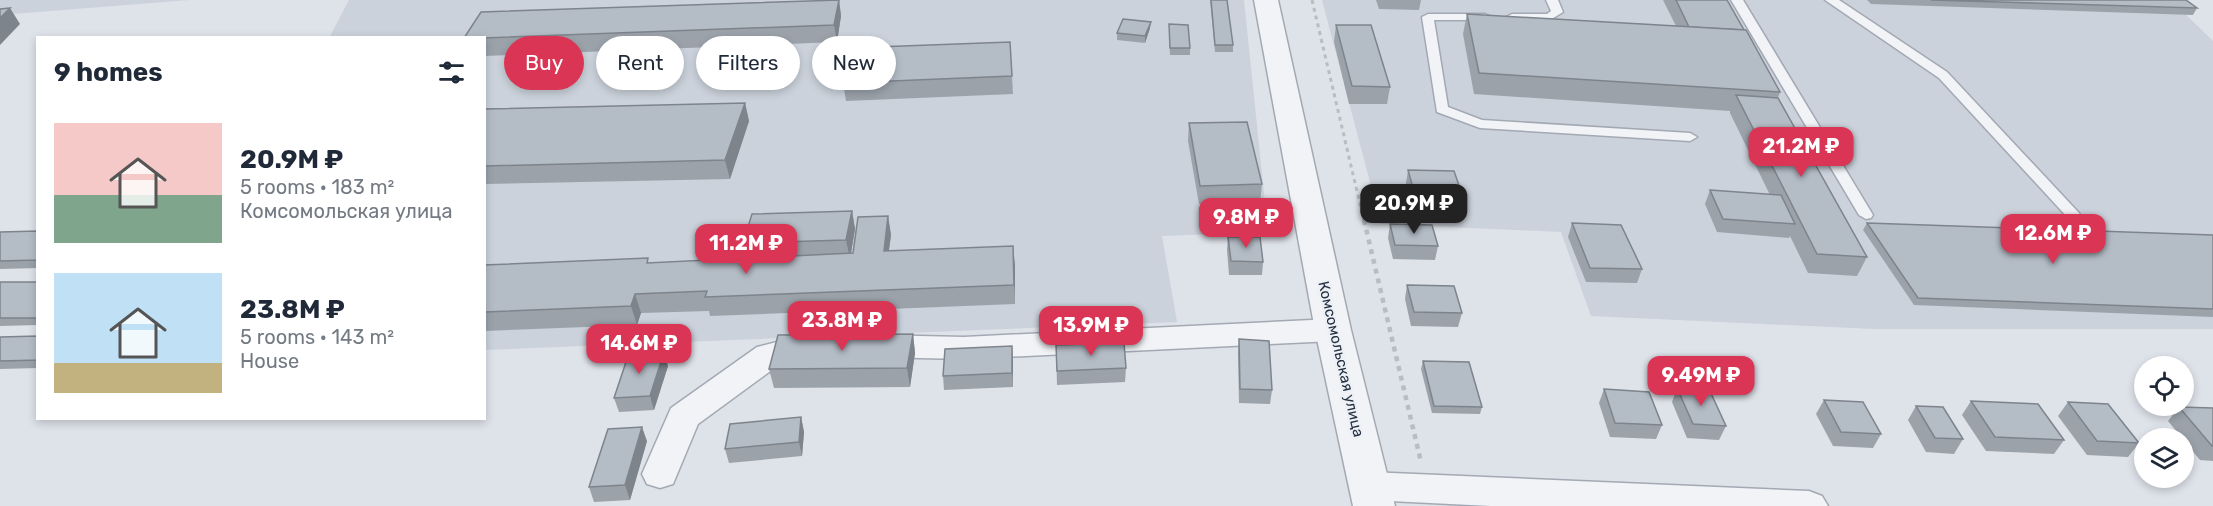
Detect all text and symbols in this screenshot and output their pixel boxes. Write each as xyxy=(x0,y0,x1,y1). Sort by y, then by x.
chip: Buy xyxy=(504,36,584,90)
chip: Rent xyxy=(596,36,684,90)
chip: Filters xyxy=(696,36,800,90)
chip: New xyxy=(812,36,896,90)
icon: filters xyxy=(435,56,468,89)
text: 9 homes xyxy=(54,57,163,88)
pin: 21.2M ₽ xyxy=(1746,127,1856,178)
text: 21.2M ₽ xyxy=(1763,134,1839,158)
text: 20.9M ₽ xyxy=(240,144,343,175)
icon: home xyxy=(102,147,174,219)
text: 5 rooms · 183 m² xyxy=(240,175,394,199)
pin: 20.9M ₽ xyxy=(1359,184,1469,235)
text: 20.9M ₽ xyxy=(1374,191,1454,215)
pin: 9.8M ₽ xyxy=(1197,198,1295,249)
text: Комсомольская улица xyxy=(240,199,453,223)
text: 9.8M ₽ xyxy=(1213,205,1279,229)
pin: 12.6M ₽ xyxy=(1998,214,2108,265)
text: 12.6M ₽ xyxy=(2015,221,2091,245)
pin: 11.2M ₽ xyxy=(691,224,801,275)
text: 11.2M ₽ xyxy=(709,231,783,255)
street label: Комсомольская улица xyxy=(1314,279,1368,439)
text: 23.8M ₽ xyxy=(240,294,345,325)
icon: home xyxy=(102,297,174,369)
pin: 23.8M ₽ xyxy=(787,301,897,352)
pin: 13.9M ₽ xyxy=(1036,306,1146,357)
text: 23.8M ₽ xyxy=(802,308,882,332)
text: 13.9M ₽ xyxy=(1053,313,1129,337)
pin: 14.6M ₽ xyxy=(584,324,694,375)
text: 5 rooms · 143 m² xyxy=(240,325,394,349)
text: 14.6M ₽ xyxy=(600,331,678,355)
text: House xyxy=(240,349,299,373)
pin: 9.49M ₽ xyxy=(1646,356,1756,407)
map controls xyxy=(2134,356,2194,488)
button: locate xyxy=(2134,356,2194,416)
text: 9.49M ₽ xyxy=(1662,363,1740,387)
button: layers xyxy=(2134,428,2194,488)

